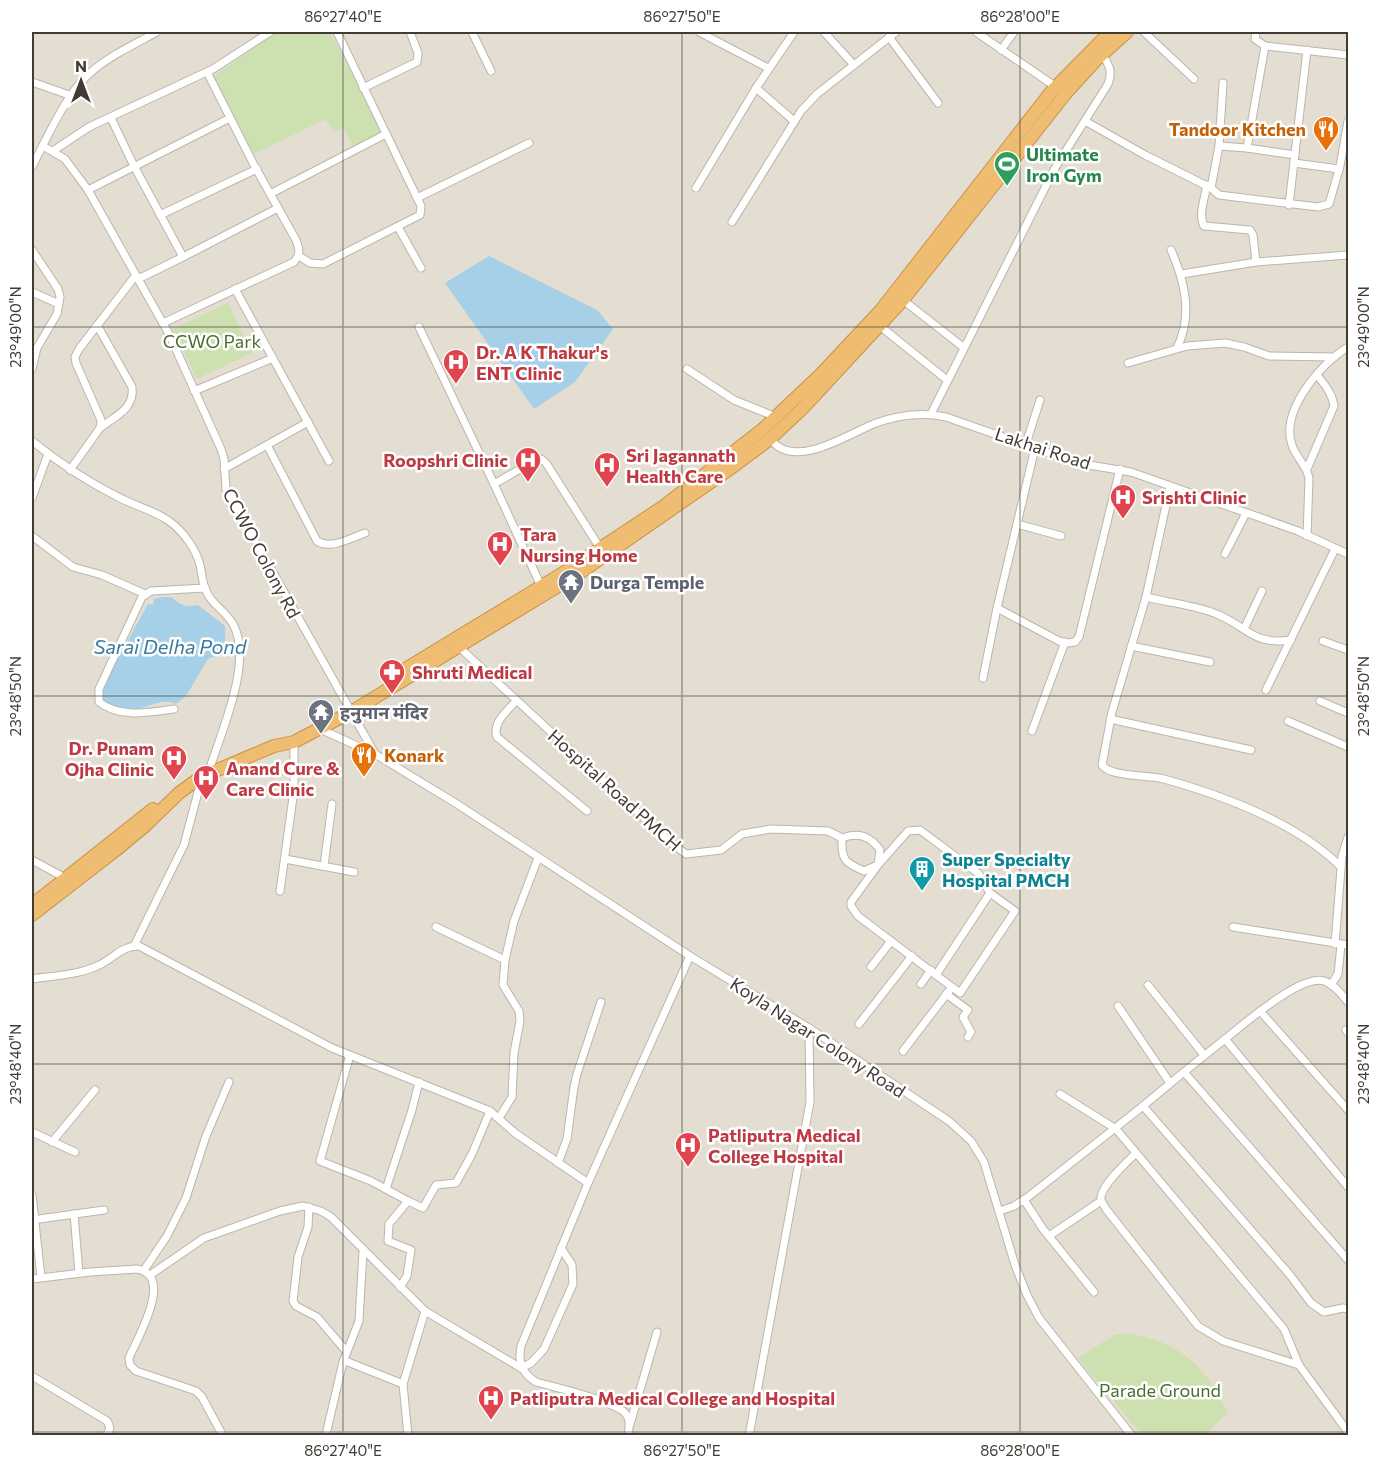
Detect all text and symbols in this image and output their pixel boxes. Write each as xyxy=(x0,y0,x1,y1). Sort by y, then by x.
text: 86°27'40"E xyxy=(304,7,382,25)
text: 86°27'50"E xyxy=(643,7,721,25)
text: 86°28'00"E xyxy=(980,7,1060,25)
north arrow xyxy=(51,51,111,111)
text: N xyxy=(75,56,87,75)
restaurant icon: Tandoor Kitchen xyxy=(1311,114,1341,152)
place label: Tandoor Kitchen xyxy=(1169,118,1306,140)
place label: Ultimate Iron Gym xyxy=(1026,143,1102,186)
sports icon: Ultimate Iron Gym xyxy=(992,149,1022,187)
text: 23°49'00"N xyxy=(6,286,24,368)
text: 23°49'00"N xyxy=(1354,286,1372,368)
park label: CCWO Park xyxy=(163,330,261,352)
place label: Dr. A K Thakur's ENT Clinic xyxy=(476,341,608,384)
hospital icon: Dr. A K Thakur's ENT Clinic xyxy=(441,347,471,385)
street label: Lakhai Road xyxy=(992,422,1094,474)
place label: Sri Jagannath Health Care xyxy=(626,444,736,487)
hospital icon: Roopshri Clinic xyxy=(513,445,543,483)
place label: Roopshri Clinic xyxy=(383,449,508,471)
hospital icon: Sri Jagannath Health Care xyxy=(592,450,622,488)
hospital icon: Srishti Clinic xyxy=(1108,482,1138,520)
street label: CCWO Colony Rd xyxy=(218,484,306,622)
place label: Srishti Clinic xyxy=(1142,486,1247,508)
place label: Tara Nursing Home xyxy=(520,523,638,566)
hospital icon: Tara Nursing Home xyxy=(485,529,515,567)
temple icon: Durga Temple xyxy=(556,567,586,605)
place label: Durga Temple xyxy=(590,571,704,593)
water label: Sarai Delha Pond xyxy=(94,634,248,658)
text: 23°48'50"N xyxy=(6,656,24,736)
text: 23°48'50"N xyxy=(1354,656,1372,736)
pharmacy icon: Shruti Medical xyxy=(377,657,407,695)
place label: Shruti Medical xyxy=(412,661,532,683)
temple icon: हनुमान मंदिर xyxy=(306,697,336,735)
place label: हनुमान मंदिर xyxy=(340,701,429,724)
street label: Hospital Road PMCH xyxy=(544,724,686,856)
place label: Dr. Punam Ojha Clinic xyxy=(65,737,154,780)
restaurant icon: Konark xyxy=(349,740,379,778)
hospital icon: Dr. Punam Ojha Clinic xyxy=(159,743,189,781)
place label: Konark xyxy=(384,744,445,766)
place label: Anand Cure & Care Clinic xyxy=(226,757,340,800)
hospital icon: Anand Cure & Care Clinic xyxy=(191,763,221,801)
place label: Super Specialty Hospital PMCH xyxy=(942,848,1071,891)
building icon: Super Specialty Hospital PMCH xyxy=(907,854,937,892)
street label: Koyla Nagar Colony Road xyxy=(726,972,910,1102)
text: 23°48'40"N xyxy=(6,1024,24,1104)
text: 23°48'40"N xyxy=(1354,1024,1372,1104)
place label: Patliputra Medical College Hospital xyxy=(708,1124,861,1167)
hospital icon: Patliputra Medical College Hospital xyxy=(673,1130,703,1168)
park label: Parade Ground xyxy=(1099,1379,1221,1401)
hospital icon: Patliputra Medical College and Hospital xyxy=(476,1383,506,1421)
place label: Patliputra Medical College and Hospital xyxy=(510,1387,835,1409)
text: 86°27'40"E xyxy=(304,1441,382,1459)
text: 86°27'50"E xyxy=(643,1441,721,1459)
text: 86°28'00"E xyxy=(980,1441,1060,1459)

